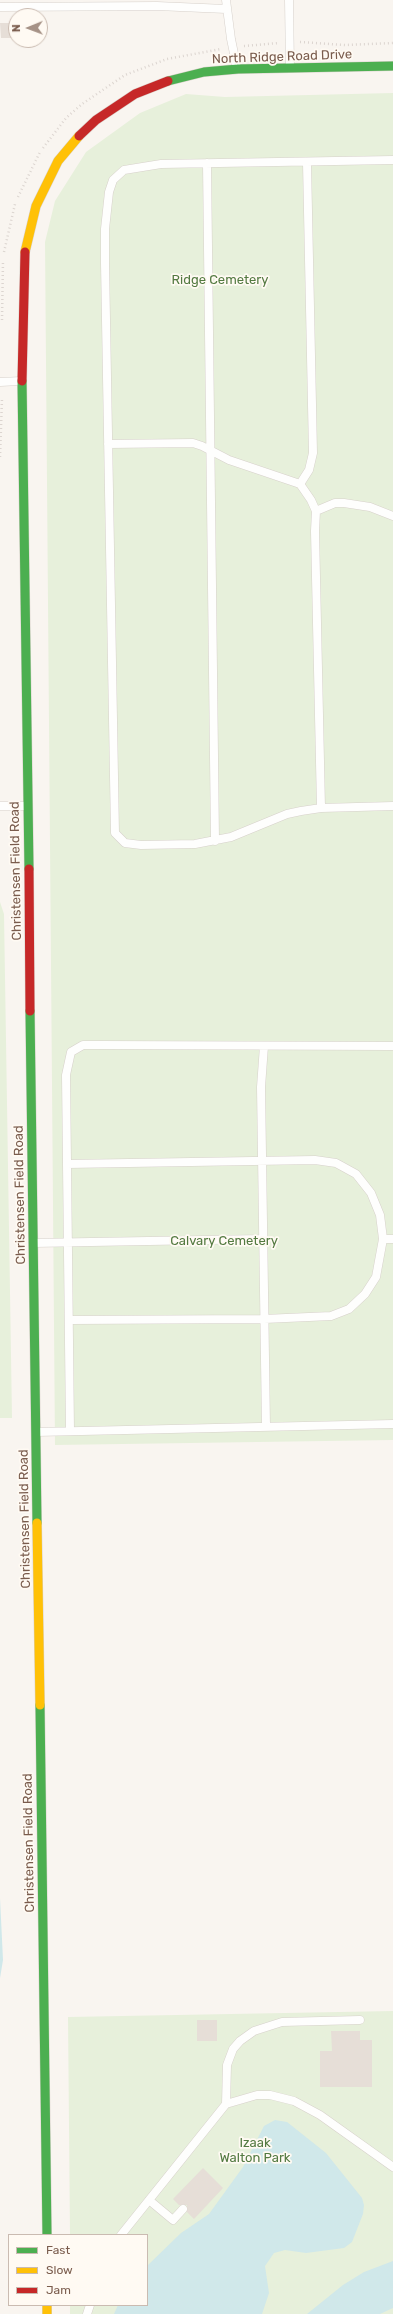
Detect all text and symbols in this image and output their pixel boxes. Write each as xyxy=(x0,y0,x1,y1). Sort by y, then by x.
north arrow xyxy=(8,8,48,48)
text: N xyxy=(10,24,23,32)
street label: North Ridge Road Drive xyxy=(212,47,352,67)
park label: Ridge Cemetery xyxy=(172,272,268,288)
street label: Christensen Field Road xyxy=(7,801,25,941)
street label: Christensen Field Road xyxy=(11,1125,29,1265)
park label: Calvary Cemetery xyxy=(170,1233,278,1249)
street label: Christensen Field Road xyxy=(16,1449,34,1589)
street label: Christensen Field Road xyxy=(20,1773,38,1913)
park label: Izaak Walton Park xyxy=(219,2135,291,2166)
legend xyxy=(8,2234,148,2306)
text: Fast xyxy=(46,2243,70,2257)
text: Slow xyxy=(46,2263,73,2277)
text: Jam xyxy=(46,2283,71,2297)

